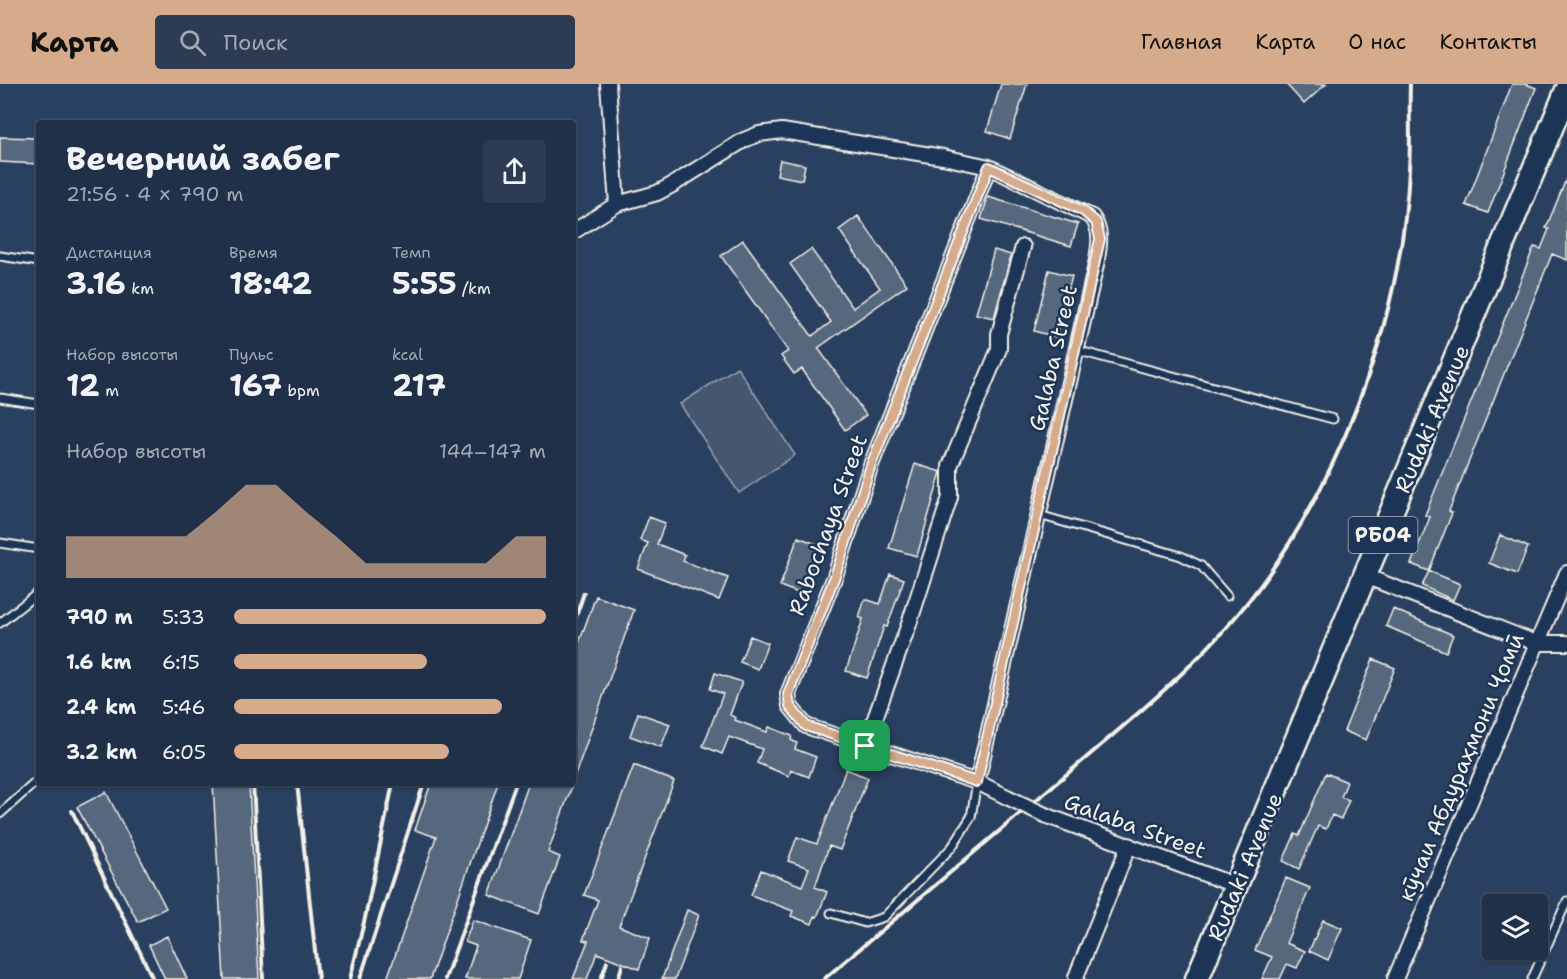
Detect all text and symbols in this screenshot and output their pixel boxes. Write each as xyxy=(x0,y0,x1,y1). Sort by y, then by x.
search box xyxy=(155,15,575,69)
text: Карта xyxy=(30,23,119,61)
icon: search xyxy=(176,26,209,59)
text: Поиск xyxy=(224,28,288,57)
text: Главная xyxy=(1141,28,1222,56)
text: Карта xyxy=(1255,28,1315,56)
text: О нас xyxy=(1348,28,1406,56)
text: Контакты xyxy=(1439,28,1537,56)
text: Вечерний забег xyxy=(66,136,340,181)
button: share xyxy=(483,140,546,203)
text: 21:56 · 4 × 790 m xyxy=(66,181,244,207)
text: Дистанция xyxy=(66,242,152,263)
text: Время xyxy=(229,242,278,263)
text: Темп xyxy=(392,242,431,263)
text: 3.16 xyxy=(66,263,126,304)
text: 18:42 xyxy=(229,263,312,304)
text: 5:55 xyxy=(392,263,457,304)
text: km xyxy=(126,278,154,299)
text: /km xyxy=(457,278,491,299)
street label: Galaba Street xyxy=(1022,282,1084,434)
street label: Rudaki Avenue xyxy=(1388,340,1476,498)
text: Набор высоты xyxy=(66,344,178,365)
text: Пульс xyxy=(229,344,274,365)
text: kcal xyxy=(392,344,423,365)
text: 12 xyxy=(66,365,100,406)
text: 167 xyxy=(229,365,282,406)
text: 217 xyxy=(392,365,446,406)
text: m xyxy=(100,380,119,401)
text: bpm xyxy=(282,380,320,401)
street label: Rabochaya Street xyxy=(782,431,874,619)
text: Набор высоты xyxy=(66,438,206,464)
text: 144–147 m xyxy=(439,438,546,464)
road number: РБ04 xyxy=(1348,517,1418,553)
text: 790 m xyxy=(66,604,133,630)
text: 5:33 xyxy=(162,604,205,630)
street label: кӯчаи Абдураҳмони Ҷомӣ xyxy=(1391,628,1531,906)
text: 1.6 km xyxy=(66,649,132,675)
text: 6:15 xyxy=(162,649,200,675)
text: 2.4 km xyxy=(66,694,136,720)
text: 5:46 xyxy=(162,694,205,720)
pin xyxy=(839,720,890,771)
icon: arrive xyxy=(848,729,881,762)
text: 3.2 km xyxy=(66,739,137,765)
text: 6:05 xyxy=(162,739,206,765)
street label: Galaba Street xyxy=(1060,787,1210,865)
street label: Rudaki Avenue xyxy=(1201,788,1289,946)
map controls xyxy=(1482,894,1548,960)
button: layers xyxy=(1482,894,1548,960)

